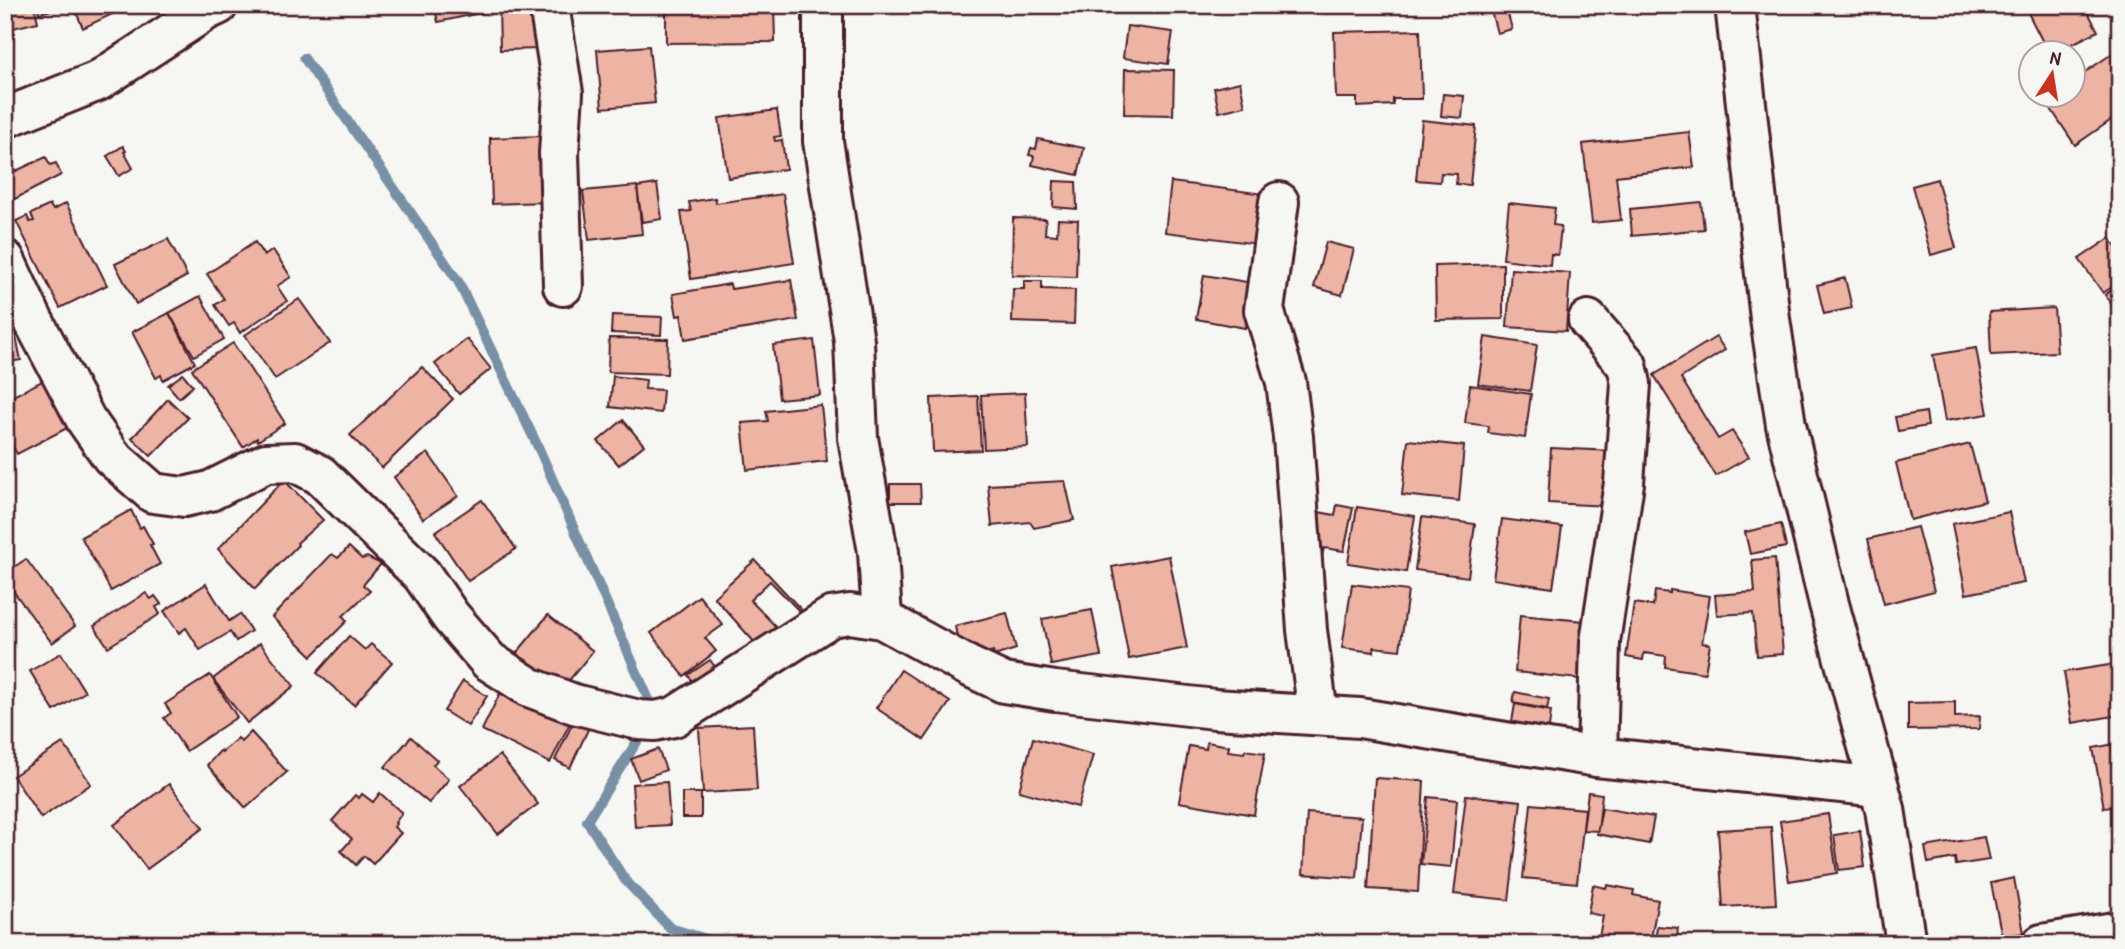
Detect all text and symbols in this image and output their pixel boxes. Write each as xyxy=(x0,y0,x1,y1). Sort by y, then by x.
north arrow xyxy=(2016,38,2086,108)
text: N xyxy=(2048,44,2063,71)

